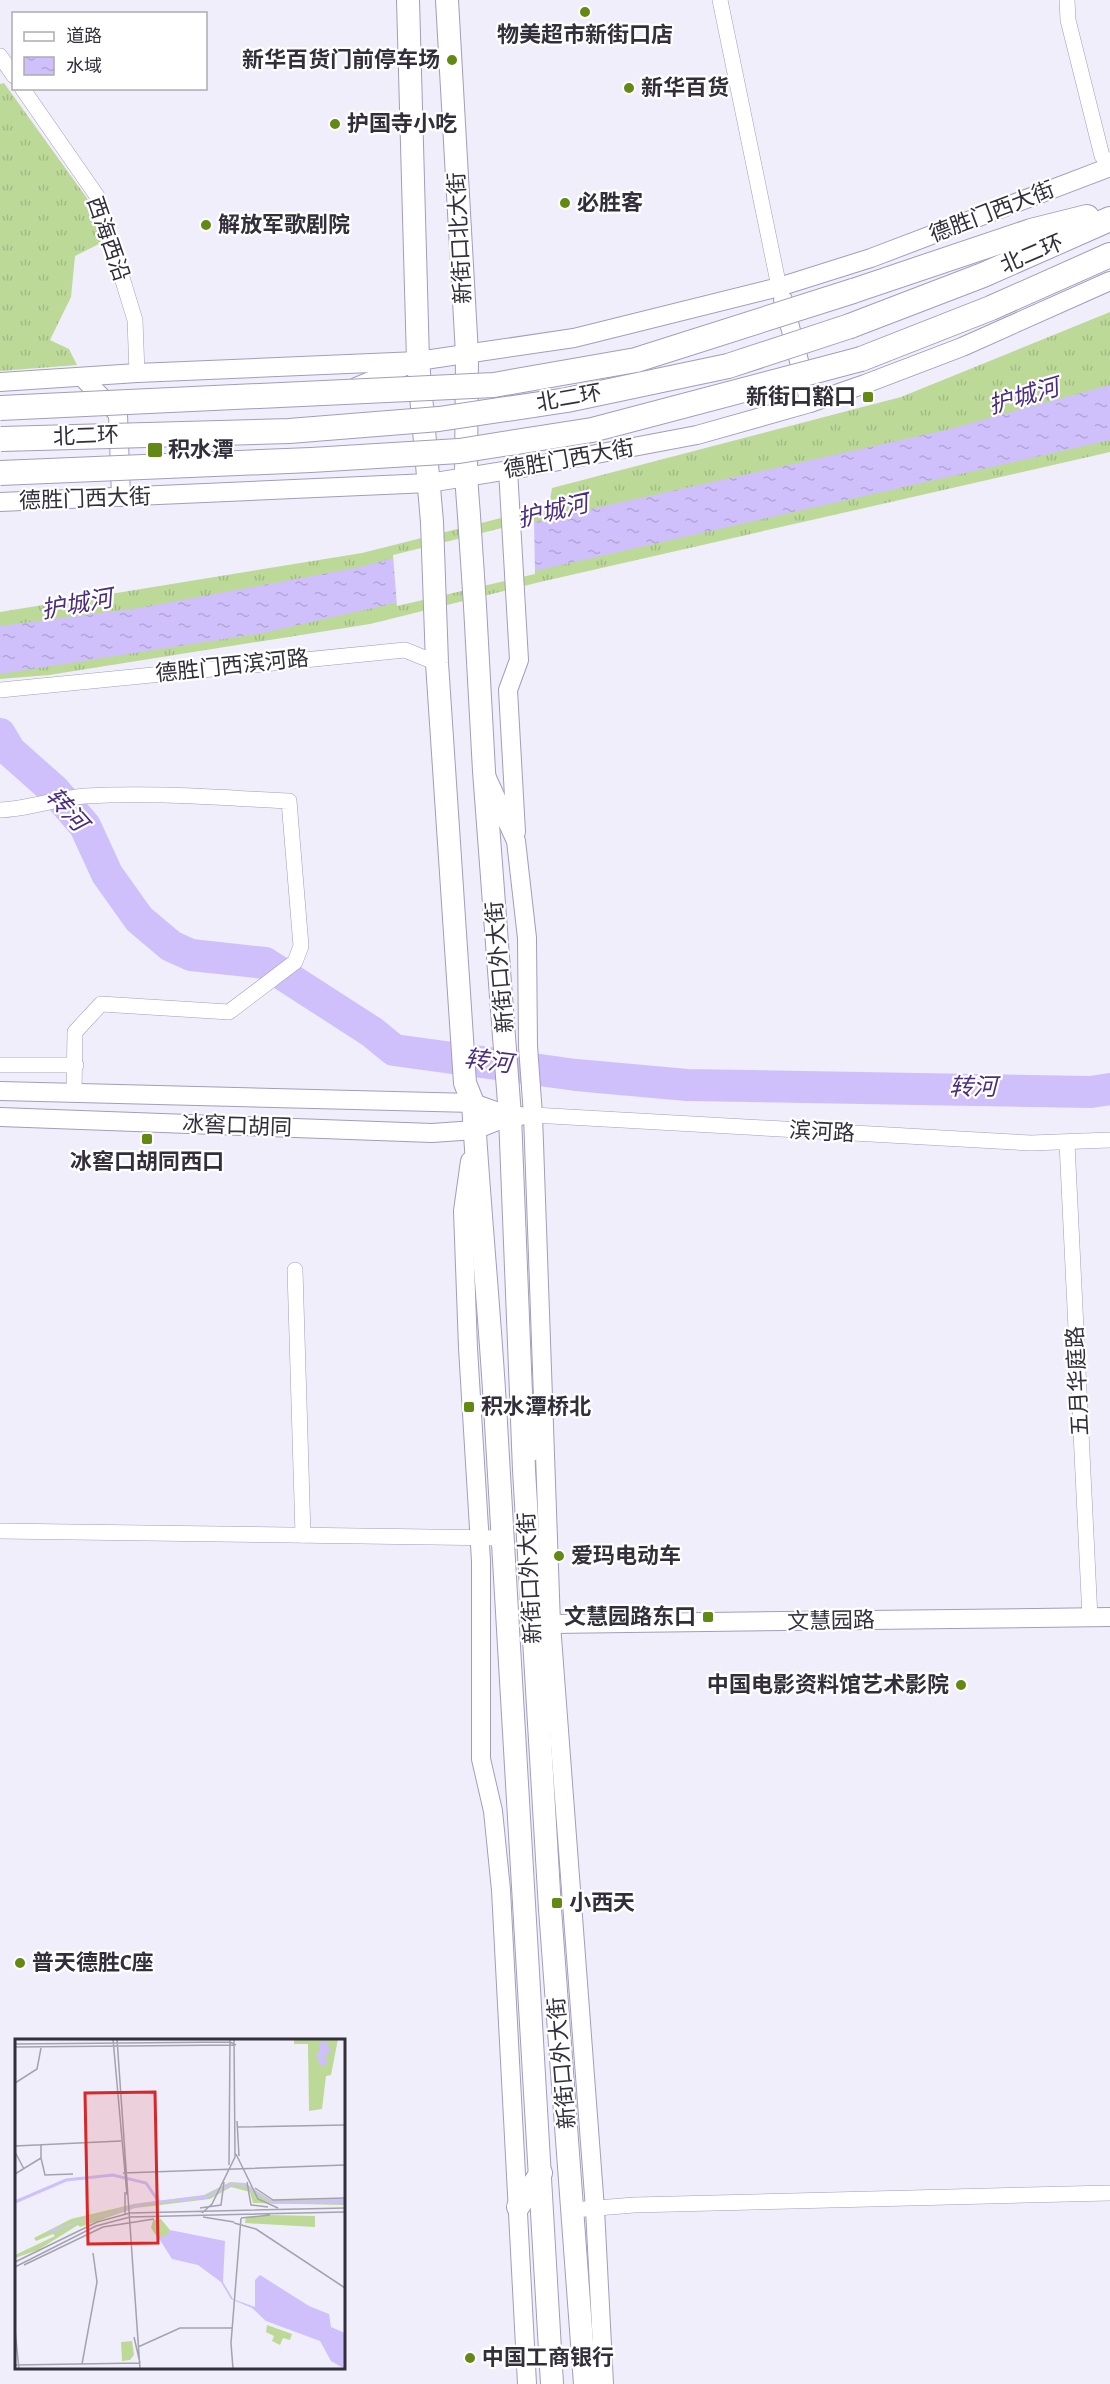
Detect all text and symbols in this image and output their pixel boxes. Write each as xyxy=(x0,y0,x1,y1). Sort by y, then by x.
marker: 物美超市新街口店 xyxy=(578,5,592,19)
legend xyxy=(12,12,207,90)
place label: 物美超市新街口店 xyxy=(497,22,673,46)
text: 道路 xyxy=(66,26,102,46)
place label: 新华百货门前停车场 xyxy=(242,48,440,71)
marker: 新华百货门前停车场 xyxy=(445,53,459,67)
text: 水域 xyxy=(66,57,102,76)
place label: 新华百货 xyxy=(641,76,729,99)
marker: 新华百货 xyxy=(622,81,636,95)
place label: 护国寺小吃 xyxy=(347,112,457,135)
marker: 护国寺小吃 xyxy=(328,117,342,131)
street label: 新街口北大街 xyxy=(445,172,474,305)
street label: 德胜门西大街 xyxy=(926,177,1058,246)
place label: 必胜客 xyxy=(577,190,643,214)
street label: 西海西沿 xyxy=(83,193,134,284)
marker: 必胜客 xyxy=(558,196,572,210)
place label: 解放军歌剧院 xyxy=(218,213,350,236)
marker: 解放军歌剧院 xyxy=(199,218,213,232)
street label: 北二环 xyxy=(997,230,1067,277)
water label: 护城河 xyxy=(986,373,1066,418)
street label: 北二环 xyxy=(534,380,603,415)
place label: 新街口豁口 xyxy=(746,385,856,408)
marker: 新街口豁口 xyxy=(861,390,875,404)
street label: 北二环 xyxy=(53,423,119,448)
street label: 德胜门西大街 xyxy=(502,436,636,481)
place label: 积水潭 xyxy=(168,438,234,461)
marker: 积水潭 xyxy=(146,441,164,459)
street label: 德胜门西大街 xyxy=(19,485,151,512)
water label: 护城河 xyxy=(515,489,595,532)
water label: 护城河 xyxy=(39,584,118,623)
street label: 德胜门西滨河路 xyxy=(154,646,310,685)
water label: 转河 xyxy=(41,783,95,839)
street label: 新街口外大街 xyxy=(482,900,517,1034)
water label: 转河 xyxy=(463,1045,517,1077)
water label: 转河 xyxy=(949,1074,1001,1100)
street label: 冰窖口胡同 xyxy=(182,1112,292,1139)
street label: 滨河路 xyxy=(788,1118,856,1145)
marker: 冰窖口胡同西口 xyxy=(140,1132,154,1146)
place label: 冰窖口胡同西口 xyxy=(70,1150,224,1173)
street label: 五月华庭路 xyxy=(1063,1325,1092,1437)
place label: 积水潭桥北 xyxy=(481,1395,591,1418)
marker: 积水潭桥北 xyxy=(462,1400,476,1414)
street label: 新街口外大街 xyxy=(515,1512,544,1645)
place label: 爱玛电动车 xyxy=(571,1544,681,1567)
marker: 爱玛电动车 xyxy=(552,1549,566,1563)
place label: 文慧园路东口 xyxy=(564,1605,696,1628)
street label: 文慧园路 xyxy=(787,1608,875,1633)
marker: 文慧园路东口 xyxy=(701,1610,715,1624)
place label: 中国电影资料馆艺术影院 xyxy=(707,1673,949,1696)
marker: 中国电影资料馆艺术影院 xyxy=(954,1678,968,1692)
place label: 小西天 xyxy=(569,1891,635,1914)
marker: 小西天 xyxy=(550,1896,564,1910)
place label: 普天德胜C座 xyxy=(32,1951,153,1974)
marker: 普天德胜C座 xyxy=(13,1956,27,1970)
street label: 新街口外大街 xyxy=(544,1996,579,2130)
inset map xyxy=(15,2039,345,2369)
place label: 中国工商银行 xyxy=(482,2346,614,2369)
marker: 中国工商银行 xyxy=(463,2351,477,2365)

